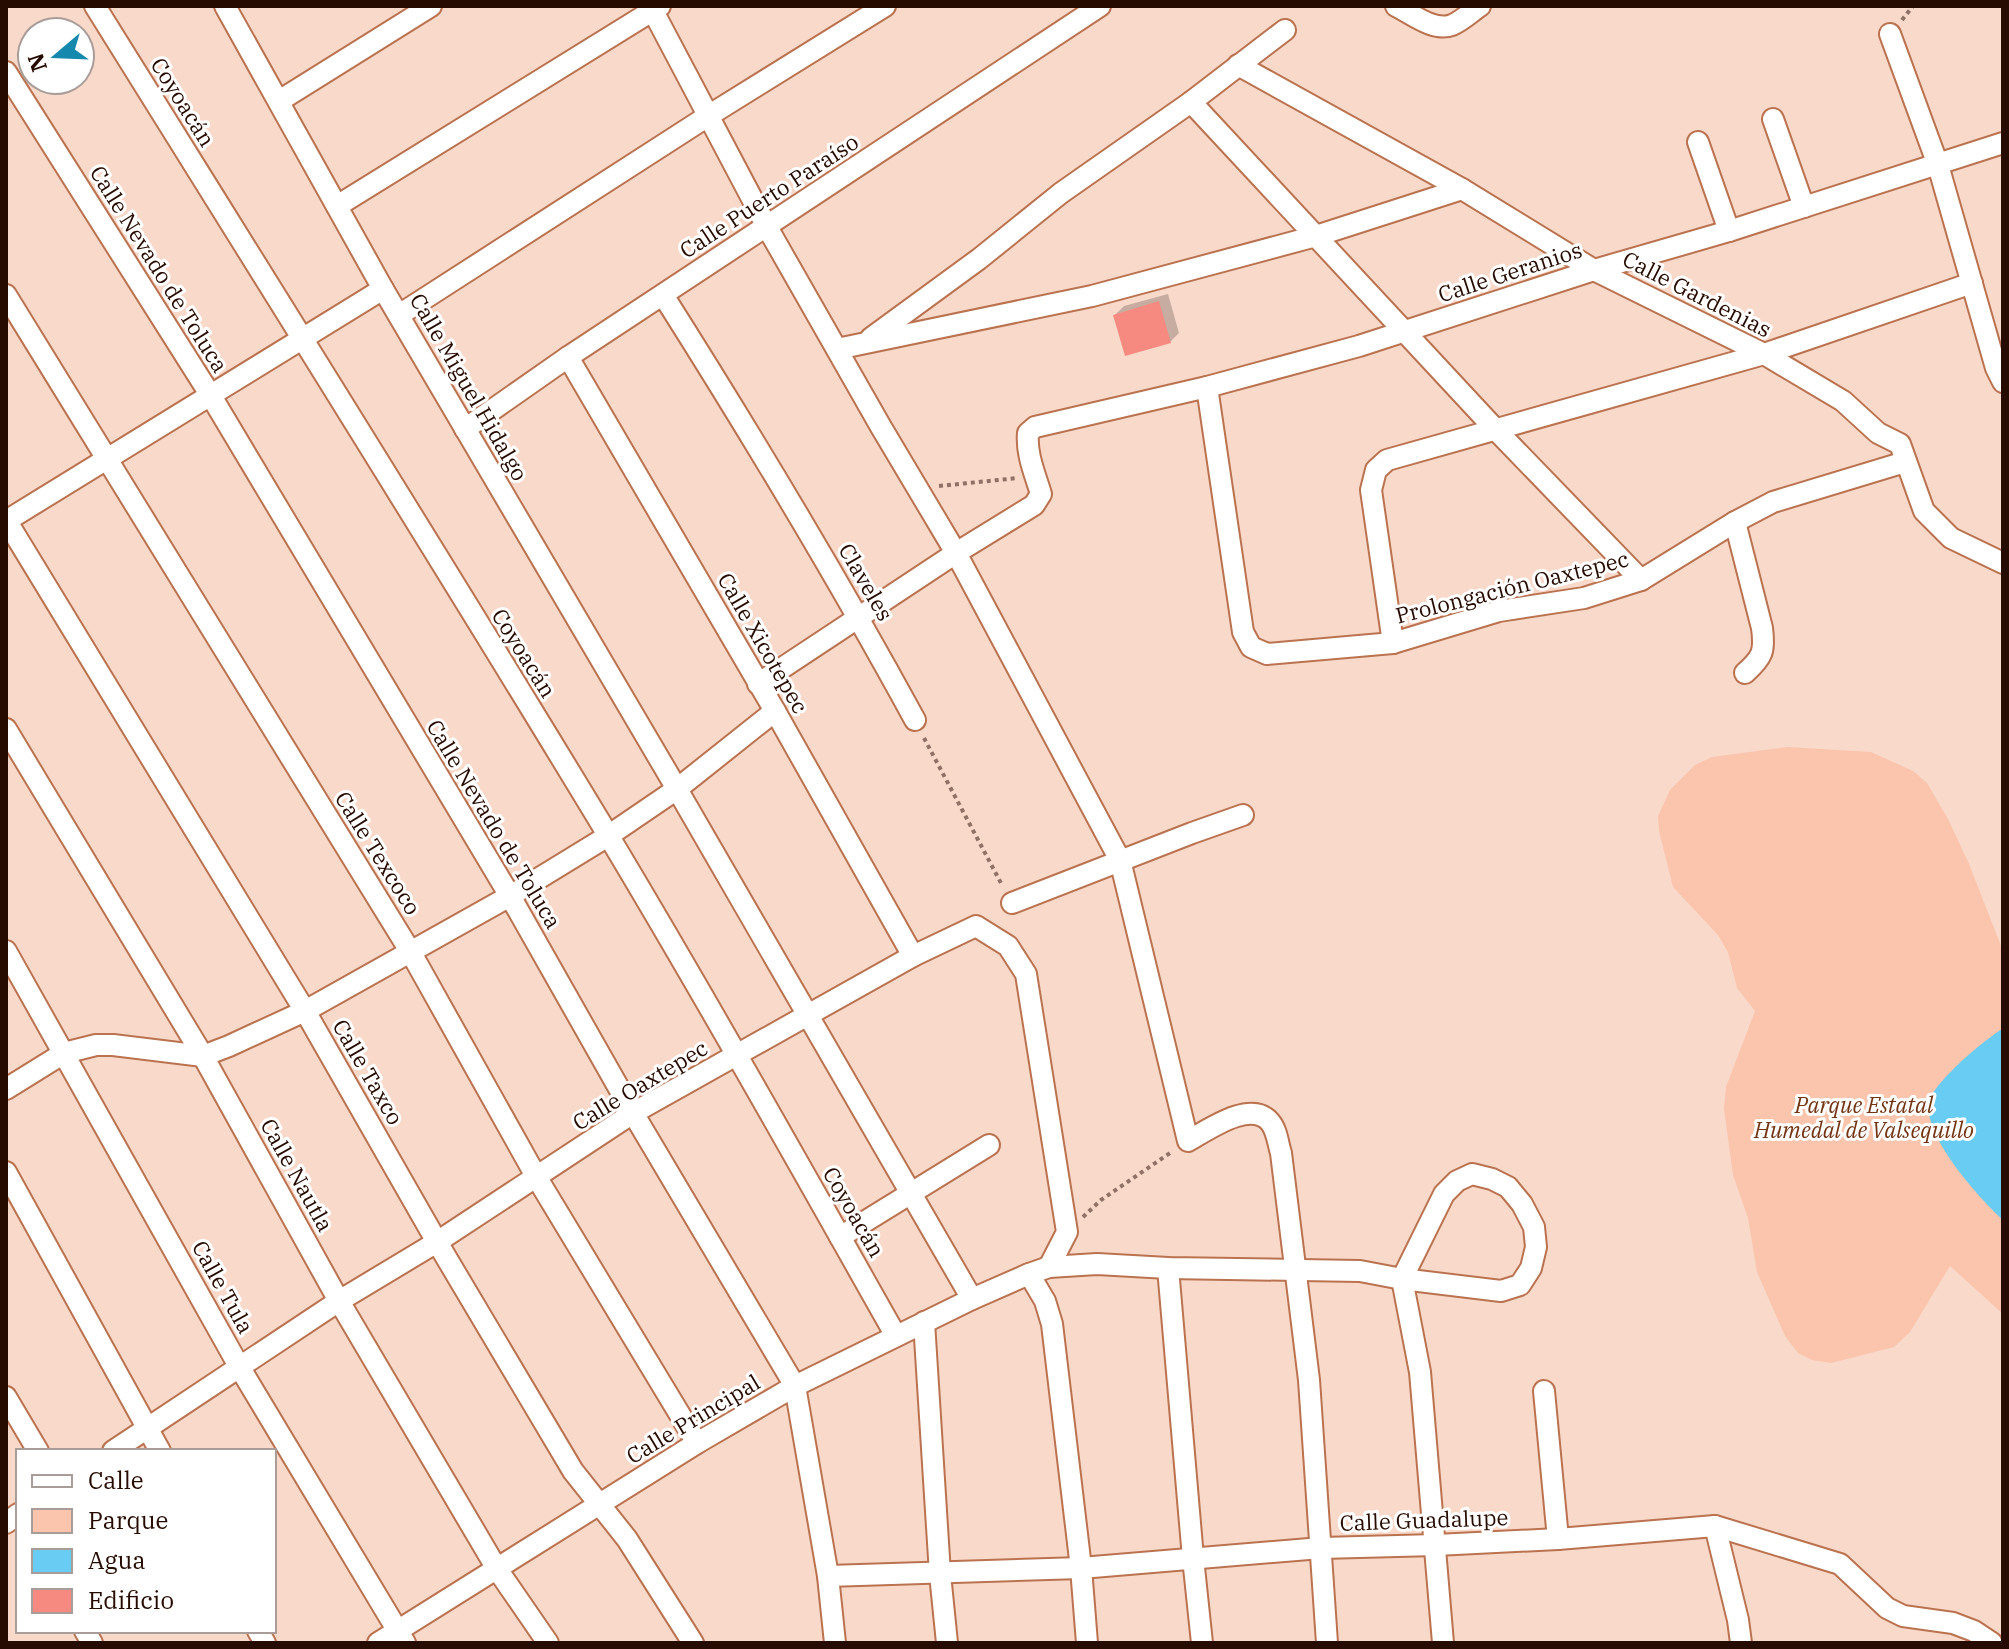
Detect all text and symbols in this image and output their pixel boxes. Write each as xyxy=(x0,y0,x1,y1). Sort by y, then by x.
north arrow xyxy=(16,16,96,96)
text: N xyxy=(20,50,53,76)
street label: Coyoacán xyxy=(145,52,222,152)
street label: Calle Puerto Paraíso xyxy=(674,127,864,264)
street label: Calle Nevado de Toluca xyxy=(84,160,235,378)
street label: Calle Geranios xyxy=(1434,235,1586,308)
street label: Calle Gardenias xyxy=(1618,244,1776,343)
street label: Calle Miguel Hidalgo xyxy=(404,288,535,486)
street label: Claveles xyxy=(833,538,900,626)
street label: Prolongación Oaxtepec xyxy=(1392,544,1631,629)
street label: Calle Xicotepec xyxy=(711,567,815,718)
street label: Coyoacán xyxy=(486,603,563,703)
street label: Calle Nevado de Toluca xyxy=(420,714,568,934)
street label: Calle Texcoco xyxy=(329,786,428,920)
street label: Calle Taxco xyxy=(327,1014,410,1130)
street label: Calle Oaxtepec xyxy=(567,1033,713,1136)
park label: Parque Estatal Humedal de Valsequillo xyxy=(1753,1090,1974,1144)
street label: Calle Nautla xyxy=(254,1113,340,1236)
street label: Coyoacán xyxy=(817,1161,892,1262)
street label: Calle Tula xyxy=(186,1235,261,1339)
street label: Calle Principal xyxy=(621,1367,765,1470)
legend xyxy=(16,1449,276,1633)
text: Calle xyxy=(88,1464,144,1496)
street label: Calle Guadalupe xyxy=(1339,1502,1509,1537)
text: Parque xyxy=(88,1504,168,1536)
text: Agua xyxy=(88,1544,145,1576)
text: Edificio xyxy=(88,1584,174,1616)

